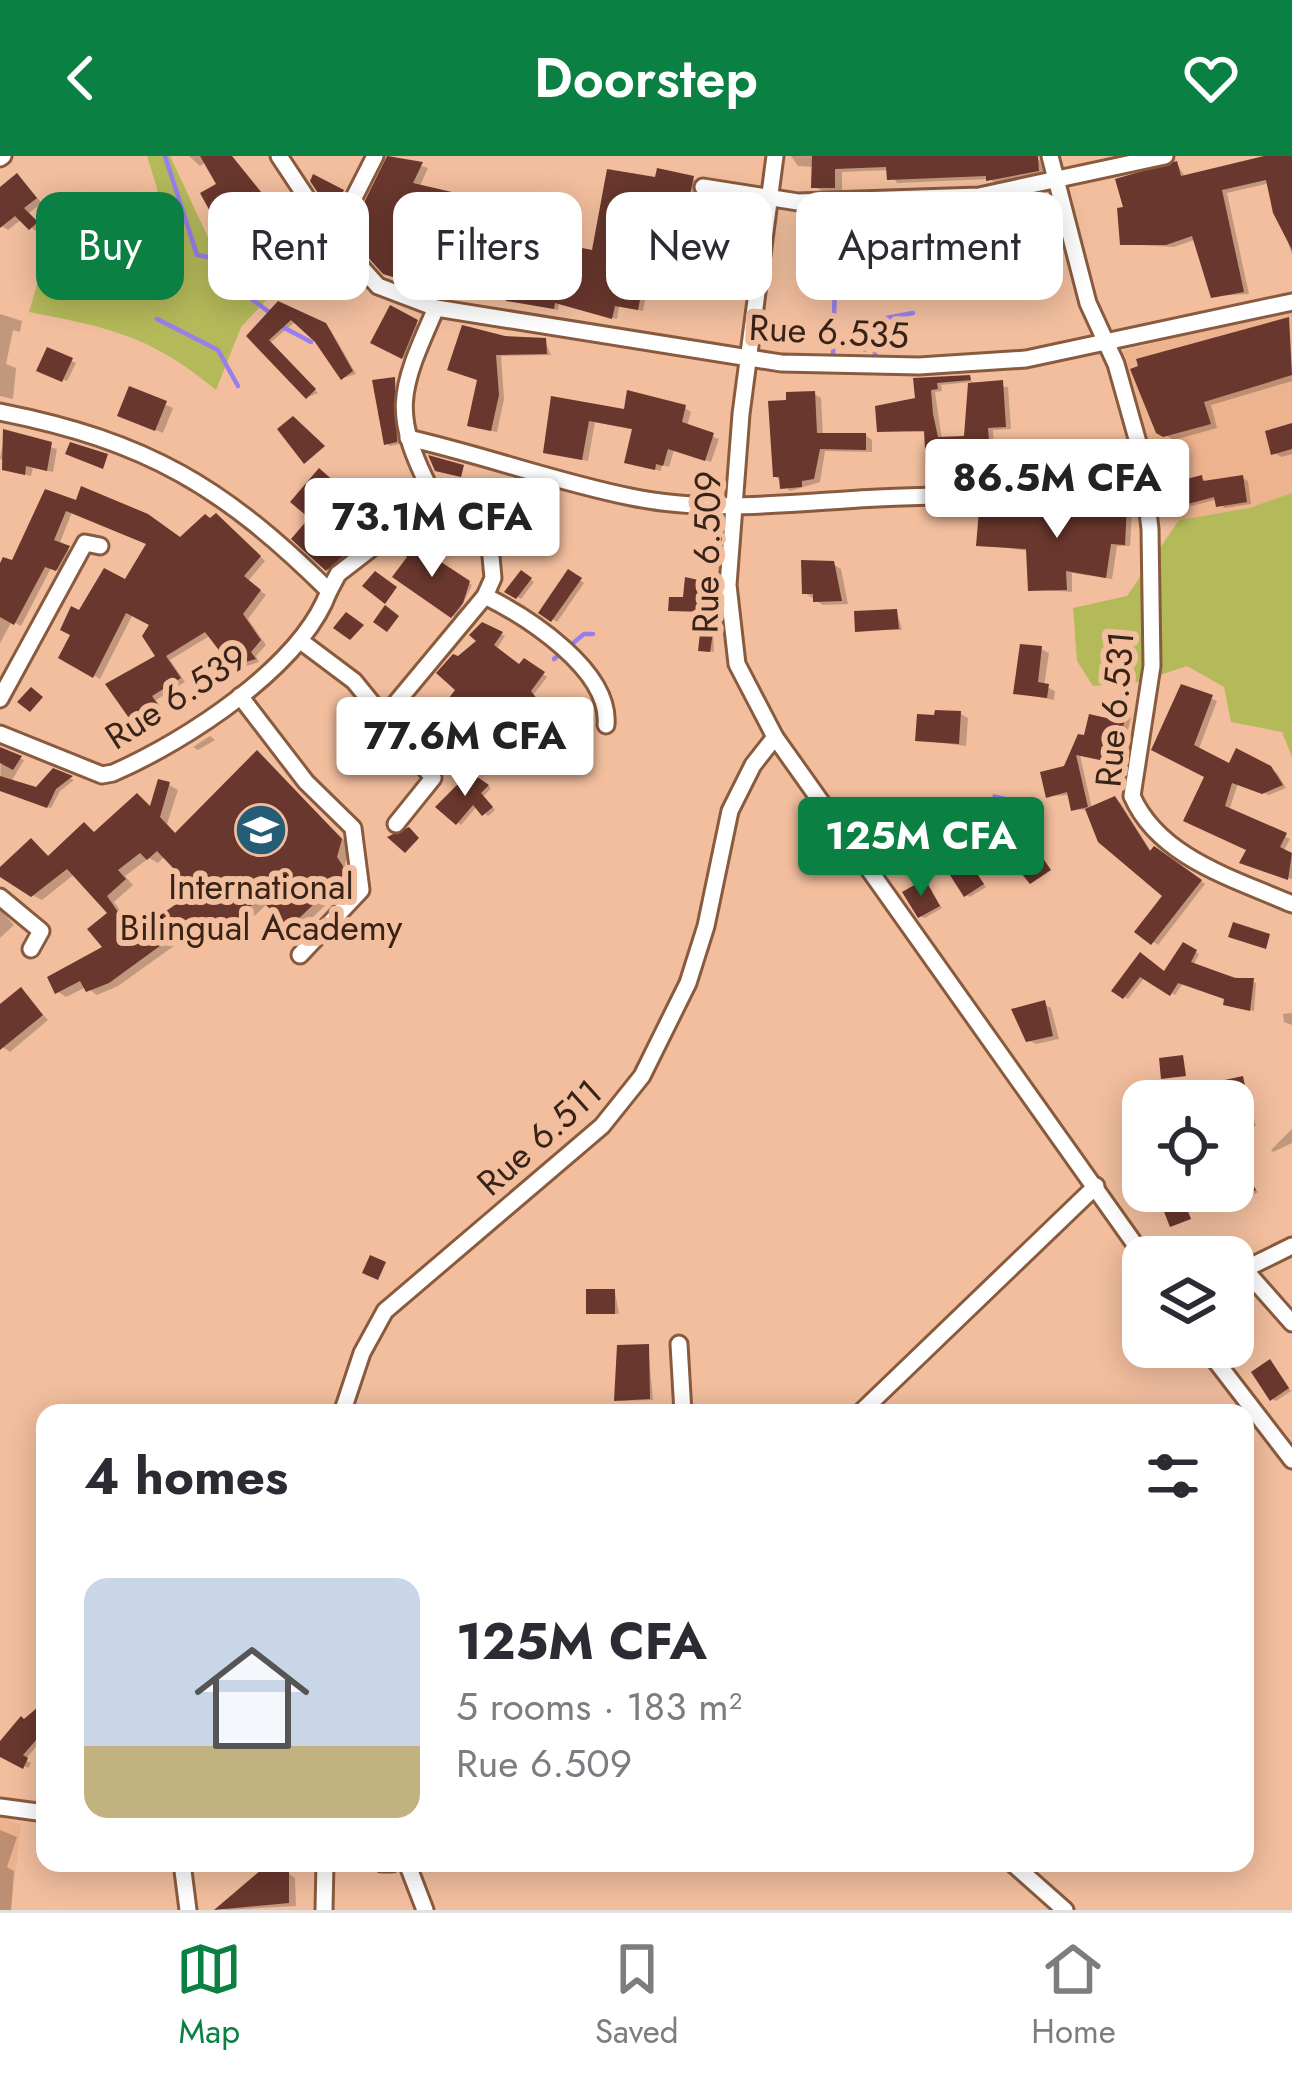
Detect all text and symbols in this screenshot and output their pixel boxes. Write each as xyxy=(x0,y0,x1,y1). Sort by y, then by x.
text: Doorstep xyxy=(534,39,758,117)
icon: back xyxy=(48,45,114,111)
icon: heart xyxy=(1178,45,1244,111)
chip: Buy xyxy=(36,192,184,300)
chip: Rent xyxy=(208,192,369,300)
chip: Filters xyxy=(393,192,582,300)
chip: New xyxy=(606,192,772,300)
chip: Apartment xyxy=(796,192,1063,300)
street label: Rue 6.535 xyxy=(748,301,910,361)
pin: 86.5M CFA xyxy=(920,439,1194,541)
text: 86.5M CFA xyxy=(952,449,1162,506)
street label: Rue 6.509 xyxy=(679,470,733,634)
pin: 73.1M CFA xyxy=(295,478,569,580)
text: 73.1M CFA xyxy=(332,488,532,545)
street label: Rue 6.531 xyxy=(1081,629,1147,789)
street label: Rue 6.539 xyxy=(94,630,258,762)
pin: 77.6M CFA xyxy=(328,697,602,799)
text: 77.6M CFA xyxy=(363,707,567,764)
pin: 125M CFA xyxy=(797,797,1045,899)
school or university icon: International Bilingual Academy xyxy=(233,802,289,858)
text: 125M CFA xyxy=(825,807,1017,864)
place label: International Bilingual Academy xyxy=(120,860,403,953)
street label: Rue 6.511 xyxy=(465,1067,613,1207)
map controls xyxy=(1122,1080,1254,1368)
button: locate xyxy=(1122,1080,1254,1212)
button: layers xyxy=(1122,1236,1254,1368)
text: 4 homes xyxy=(84,1439,288,1513)
icon: filters xyxy=(1140,1443,1206,1509)
text: 125M CFA xyxy=(456,1604,707,1678)
icon: home xyxy=(180,1626,324,1770)
text: 5 rooms · 183 m² xyxy=(456,1678,742,1735)
text: Rue 6.509 xyxy=(456,1735,632,1792)
tab: Map xyxy=(176,1936,242,2055)
tab: Saved xyxy=(595,1936,679,2055)
tab: Home xyxy=(1031,1936,1116,2055)

